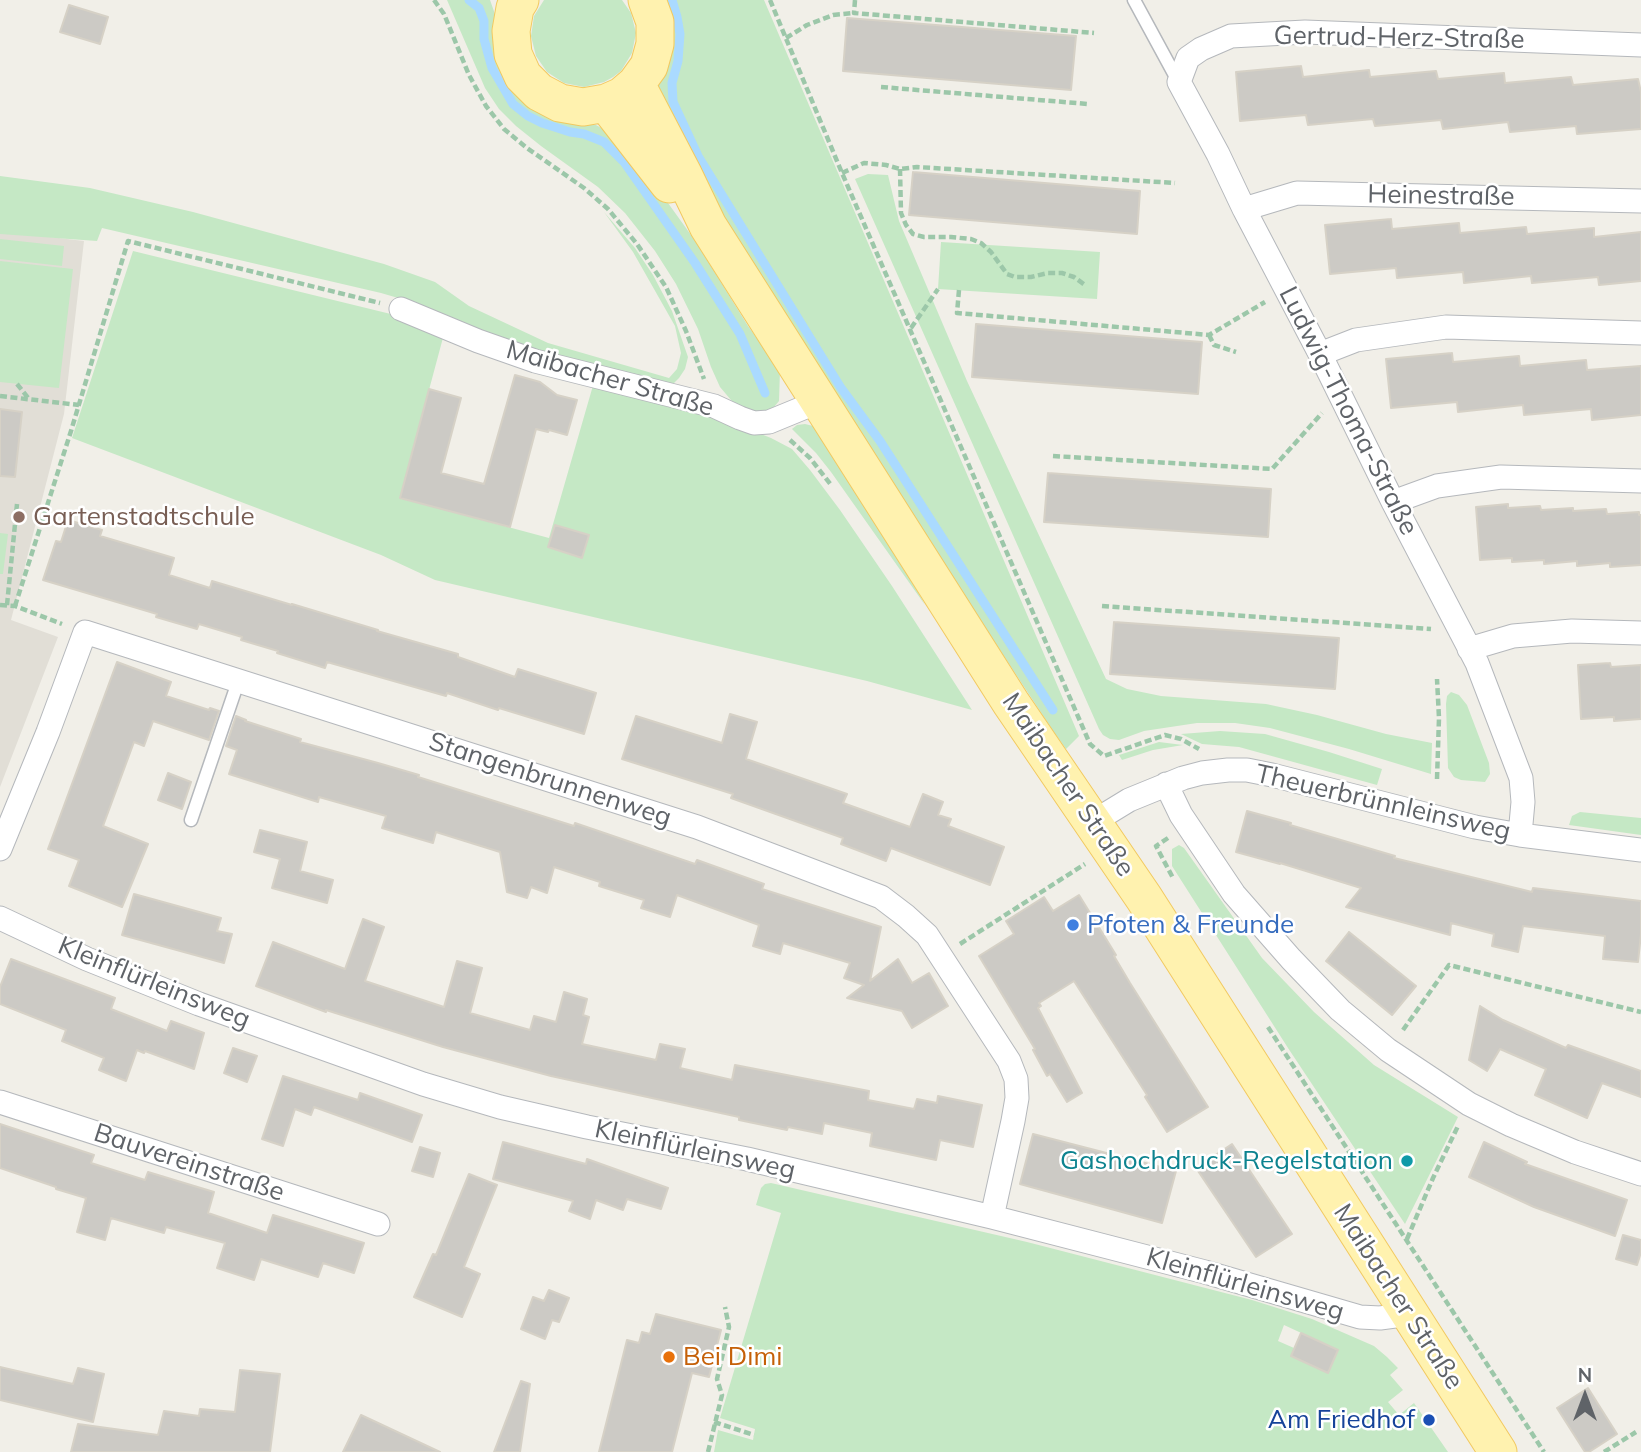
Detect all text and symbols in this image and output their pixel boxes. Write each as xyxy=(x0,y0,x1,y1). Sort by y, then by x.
street label: Gertrud-Herz-Straße xyxy=(1273,20,1525,56)
street label: Heinestraße xyxy=(1367,179,1515,213)
street label: Ludwig-Thoma-Straße xyxy=(1272,282,1424,540)
street label: Maibacher Straße xyxy=(503,334,717,424)
place label: Gartenstadtschule xyxy=(33,501,255,533)
marker: Gartenstadtschule xyxy=(11,509,27,525)
street label: Maibacher Straße xyxy=(995,687,1141,883)
street label: Stangenbrunnenweg xyxy=(425,726,675,834)
street label: Theuerbrünnleinsweg xyxy=(1252,758,1514,848)
place label: Pfoten & Freunde xyxy=(1087,909,1294,941)
marker: Pfoten & Freunde xyxy=(1065,917,1081,933)
street label: Kleinflürleinsweg xyxy=(53,930,255,1036)
street label: Kleinflürleinsweg xyxy=(592,1114,798,1186)
street label: Bauvereinstraße xyxy=(90,1118,288,1208)
place label: Gashochdruck-Regelstation xyxy=(1060,1145,1393,1177)
marker: Gashochdruck-Regelstation xyxy=(1399,1153,1415,1169)
street label: Maibacher Straße xyxy=(1326,1199,1470,1395)
street label: Kleinflürleinsweg xyxy=(1143,1242,1347,1328)
place label: Bei Dimi xyxy=(683,1341,782,1373)
marker: Bei Dimi xyxy=(661,1349,677,1365)
north arrow xyxy=(1550,1361,1620,1431)
text: N xyxy=(1578,1363,1592,1387)
place label: Am Friedhof xyxy=(1268,1404,1415,1436)
marker: Am Friedhof xyxy=(1421,1412,1437,1428)

